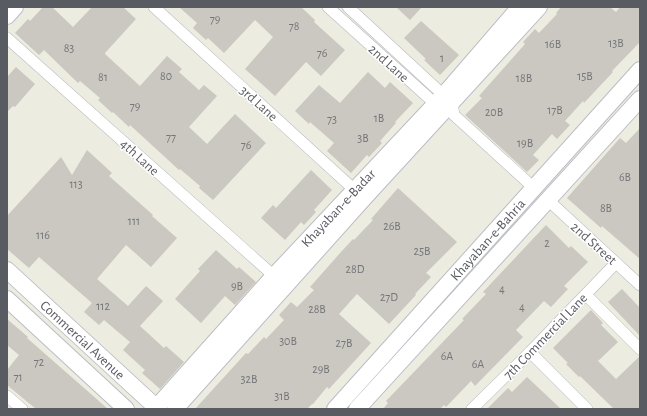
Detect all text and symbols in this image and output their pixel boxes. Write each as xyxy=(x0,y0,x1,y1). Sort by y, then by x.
house number: 79 xyxy=(210,13,221,25)
house number: 78 xyxy=(289,20,300,32)
house number: 13B xyxy=(608,37,624,49)
house number: 16B xyxy=(545,38,561,50)
house number: 83 xyxy=(64,42,74,54)
street label: 2nd Lane xyxy=(365,42,411,85)
house number: 76 xyxy=(317,47,328,59)
house number: 1 xyxy=(440,52,444,64)
house number: 80 xyxy=(160,70,172,82)
house number: 15B xyxy=(577,70,593,82)
house number: 81 xyxy=(98,71,108,83)
house number: 18B xyxy=(516,72,532,84)
street label: 3rd Lane xyxy=(237,83,280,124)
house number: 79 xyxy=(130,100,141,112)
house number: 17B xyxy=(547,104,563,116)
house number: 20B xyxy=(485,106,503,118)
house number: 1B xyxy=(374,112,384,124)
house number: 73 xyxy=(327,113,337,125)
house number: 77 xyxy=(166,131,176,143)
house number: 3B xyxy=(357,132,369,144)
street label: 4th Lane xyxy=(117,137,161,179)
house number: 19B xyxy=(517,137,533,149)
house number: 76 xyxy=(241,139,252,151)
street label: Khayaban-e-Badar xyxy=(299,167,379,250)
house number: 6B xyxy=(619,171,631,183)
house number: 113 xyxy=(69,178,83,190)
street label: Khayaban-e-Bahria xyxy=(448,196,529,284)
house number: 8B xyxy=(600,202,612,214)
house number: 111 xyxy=(128,215,140,227)
house number: 26B xyxy=(383,220,401,232)
street label: 2nd Street xyxy=(568,220,619,268)
house number: 116 xyxy=(36,229,50,241)
house number: 2 xyxy=(544,237,550,249)
house number: 25B xyxy=(414,245,430,257)
house number: 28D xyxy=(346,263,365,275)
house number: 9B xyxy=(231,280,243,292)
house number: 4 xyxy=(499,283,505,295)
house number: 27D xyxy=(380,291,398,303)
street label: 7th Commercial Lane xyxy=(501,291,590,382)
street label: Commercial Avenue xyxy=(37,298,127,383)
house number: 112 xyxy=(96,300,110,312)
house number: 4 xyxy=(519,301,525,313)
house number: 28B xyxy=(308,303,326,315)
house number: 30B xyxy=(279,335,297,347)
house number: 27B xyxy=(336,337,352,349)
house number: 6A xyxy=(441,350,453,362)
house number: 72 xyxy=(34,356,45,368)
house number: 6A xyxy=(472,358,484,370)
house number: 29B xyxy=(312,363,330,375)
house number: 71 xyxy=(13,371,23,383)
house number: 32B xyxy=(241,373,257,385)
house number: 31B xyxy=(274,390,290,402)

